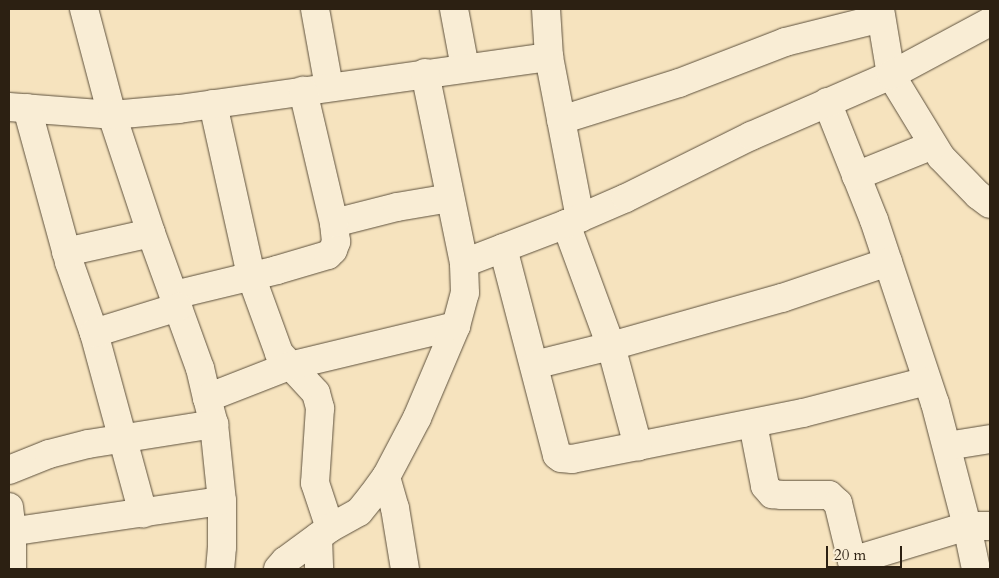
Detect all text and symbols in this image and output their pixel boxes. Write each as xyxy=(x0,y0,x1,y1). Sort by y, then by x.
scale bar xyxy=(829,536,905,568)
text: 20 m xyxy=(834,545,866,565)

